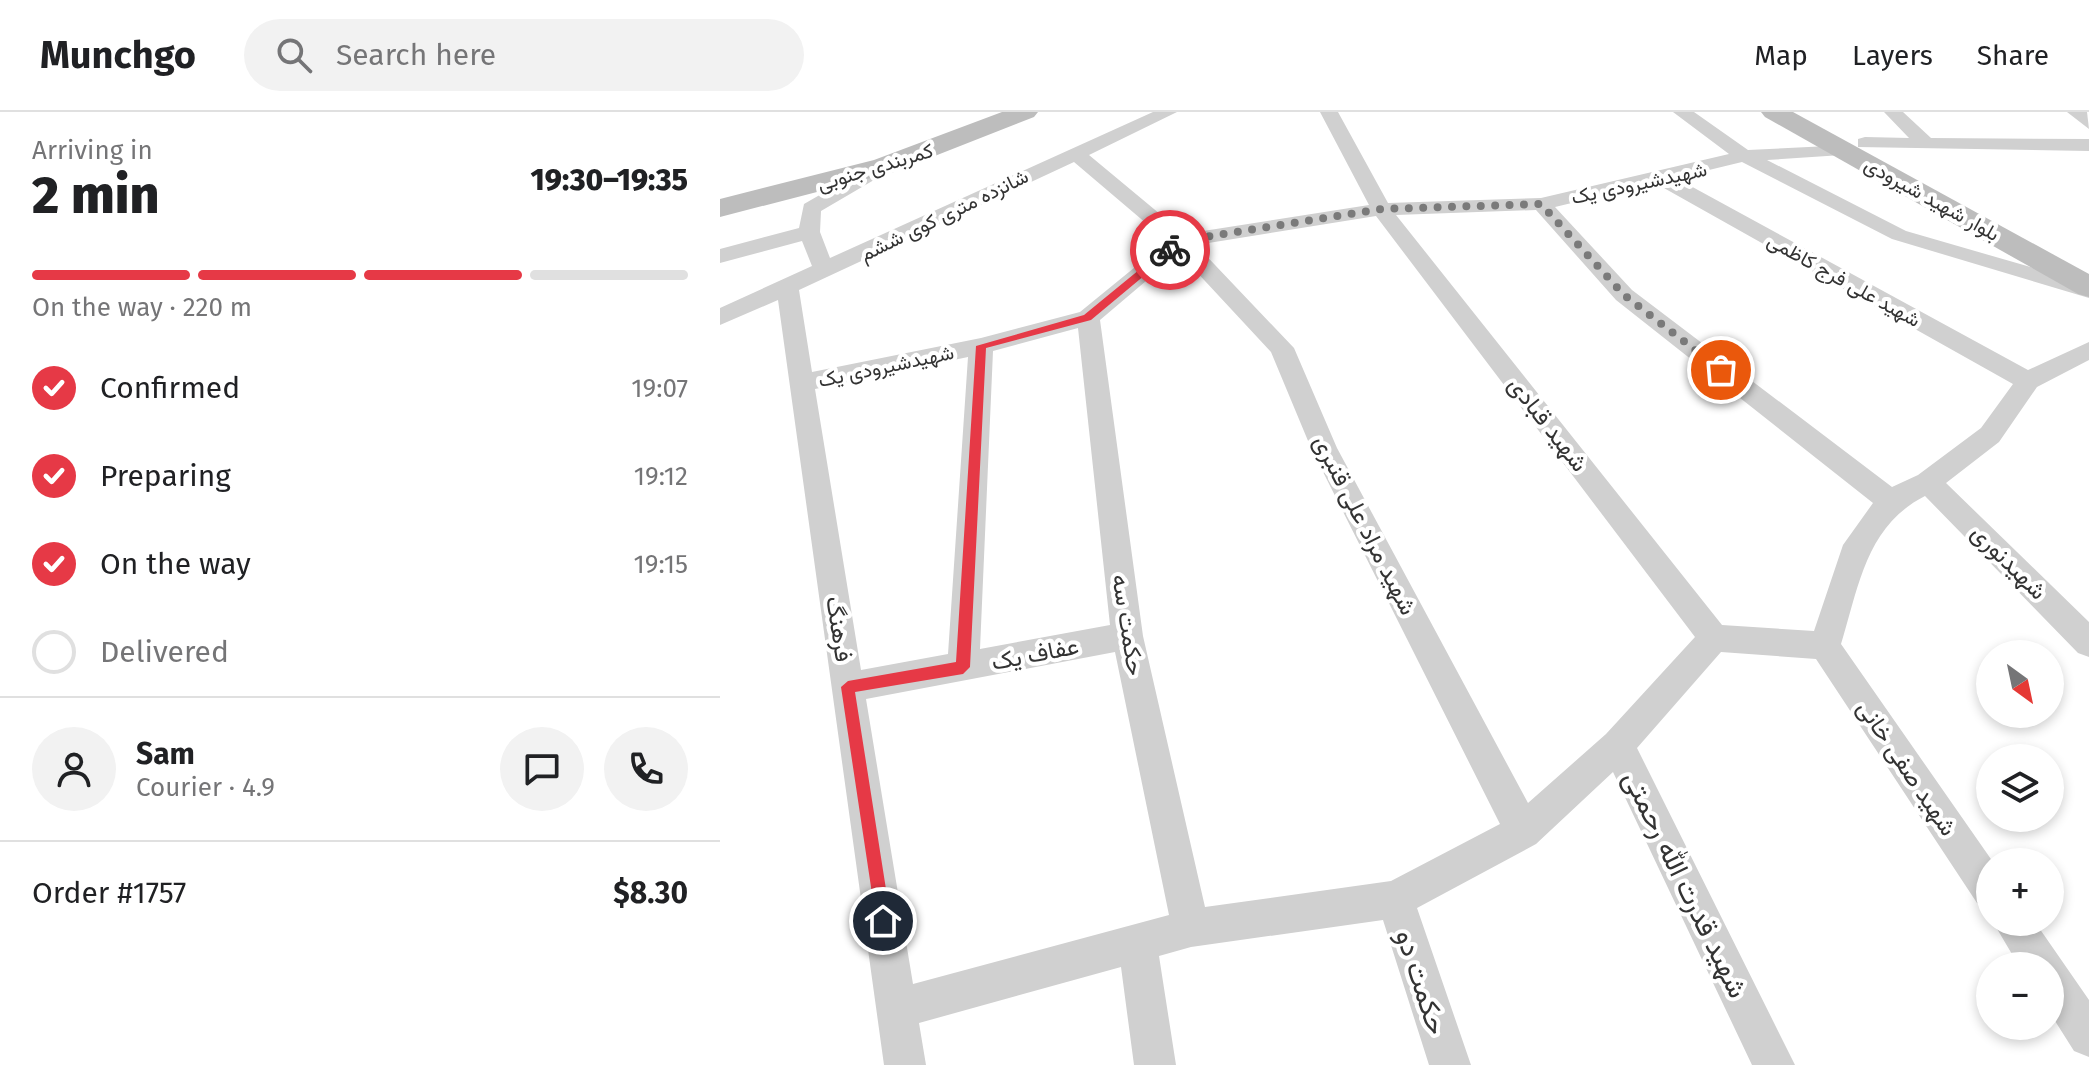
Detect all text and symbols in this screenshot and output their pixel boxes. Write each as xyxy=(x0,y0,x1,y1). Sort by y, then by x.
search box xyxy=(244,19,804,91)
text: Munchgo xyxy=(40,32,196,78)
icon: search xyxy=(272,33,316,77)
text: Search here xyxy=(336,37,496,73)
text: Map xyxy=(1754,39,1808,72)
text: Layers xyxy=(1852,39,1933,72)
text: Share xyxy=(1977,39,2049,72)
text: Arriving in xyxy=(32,135,153,166)
street label: کمربندی جنوبی xyxy=(814,138,936,197)
street label: بلوار شهید شیرودی xyxy=(1860,152,2004,247)
street label: شهیدشیرودی یک xyxy=(1569,157,1709,210)
text: 19:30–19:35 xyxy=(531,162,688,198)
text: 2 min xyxy=(32,164,159,227)
street label: شانزده متری کوی ششم xyxy=(856,164,1033,267)
courier xyxy=(1130,210,1210,290)
icon: bike xyxy=(1148,228,1192,272)
street label: شهید علی فرج کاظمی xyxy=(1762,228,1925,334)
text: On the way · 220 m xyxy=(32,292,252,323)
pin xyxy=(1687,336,1755,404)
street label: شهیدشیرودی یک xyxy=(816,340,956,393)
icon: bag xyxy=(1699,348,1743,392)
icon: check xyxy=(32,366,76,410)
text: Confirmed xyxy=(100,370,240,406)
street label: شهید قبادی xyxy=(1501,371,1594,478)
text: 19:07 xyxy=(631,373,688,404)
street label: شهید مراد علی قنبری xyxy=(1307,430,1422,620)
icon: check xyxy=(32,454,76,498)
text: Preparing xyxy=(100,458,231,494)
text: 19:12 xyxy=(634,461,688,492)
street label: شهیدنوری xyxy=(1965,519,2052,606)
icon: check xyxy=(32,542,76,586)
text: On the way xyxy=(100,546,251,582)
text: 19:15 xyxy=(634,549,688,580)
street label: حکمت سه xyxy=(1106,572,1150,678)
street label: فرهنگ xyxy=(819,594,858,664)
street label: عفاف یک xyxy=(989,632,1081,676)
text: Delivered xyxy=(100,634,229,670)
north arrow xyxy=(1976,640,2064,728)
map controls xyxy=(1976,640,2064,1040)
street label: شهید صفی خانی xyxy=(1851,695,1963,842)
button: person xyxy=(32,727,116,811)
button: chat xyxy=(500,727,584,811)
button: phone xyxy=(604,727,688,811)
text: Sam xyxy=(136,736,195,772)
button: layers xyxy=(1976,744,2064,832)
street label: شهید قدرت الله رحمتی xyxy=(1615,765,1755,1004)
text: Courier · 4.9 xyxy=(136,772,275,803)
button: + xyxy=(1976,848,2064,936)
text: Order #1757 xyxy=(32,875,186,911)
text: $8.30 xyxy=(613,875,688,911)
pin xyxy=(849,887,917,955)
icon: home xyxy=(861,899,905,943)
street label: حکمت دو xyxy=(1388,926,1454,1039)
button: − xyxy=(1976,952,2064,1040)

